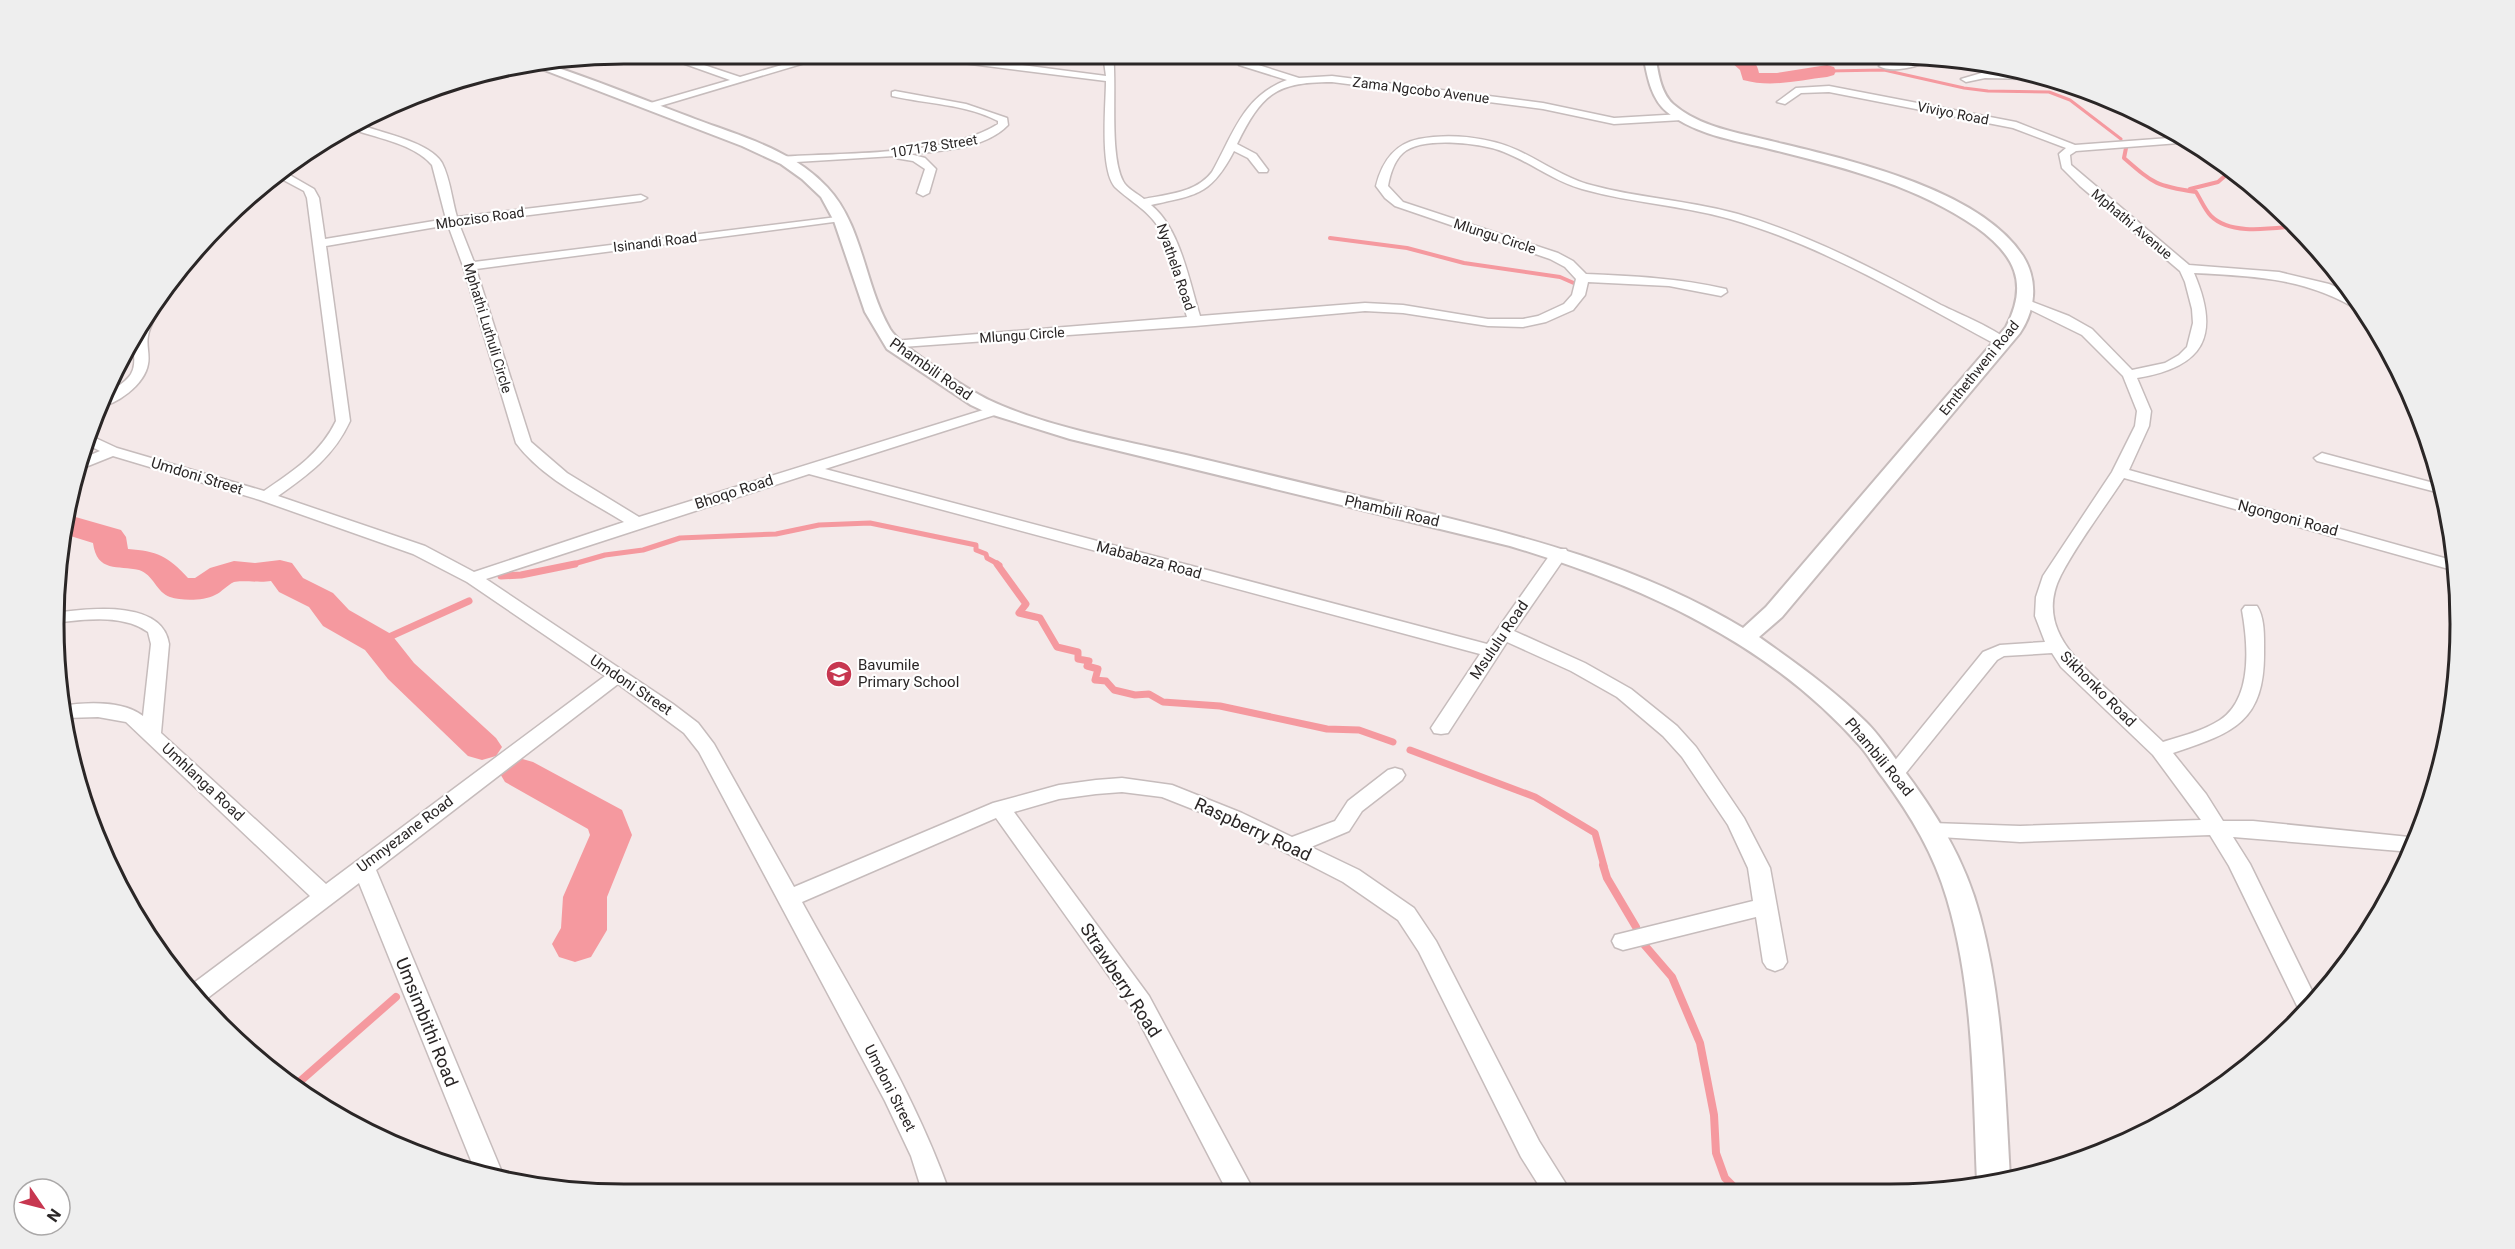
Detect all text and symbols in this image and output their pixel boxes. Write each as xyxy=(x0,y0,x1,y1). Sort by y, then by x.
street label: Zama Ngcobo Avenue xyxy=(1352,74,1490,106)
street label: Viviyo Road xyxy=(1916,98,1990,128)
street label: 107178 Street xyxy=(889,131,979,161)
street label: Mphathi Avenue xyxy=(2088,186,2176,262)
street label: Mboziso Road xyxy=(435,204,525,232)
street label: Mlungu Circle xyxy=(1452,215,1538,257)
street label: Nyathela Road xyxy=(1154,222,1198,312)
street label: Isinandi Road xyxy=(612,229,698,255)
street label: Mphathi Luthuli Circle xyxy=(461,261,515,395)
street label: Emthethweni Road xyxy=(1936,318,2022,418)
street label: Mlungu Circle xyxy=(979,324,1065,346)
street label: Phambili Road xyxy=(886,334,976,404)
street label: Umdoni Street xyxy=(149,453,245,499)
street label: Bhoqo Road xyxy=(693,471,775,513)
street label: Phambili Road xyxy=(1343,491,1441,531)
street label: Ngongoni Road xyxy=(2236,496,2340,540)
street label: Mababaza Road xyxy=(1094,537,1204,583)
street label: Msululu Road xyxy=(1466,597,1532,683)
street label: Sikhonko Road xyxy=(2056,647,2140,731)
street label: Umdoni Street xyxy=(587,651,676,719)
place label: Bavumile Primary School xyxy=(858,656,959,691)
school or university icon: Bavumile Primary School xyxy=(824,659,854,689)
street label: Phambili Road xyxy=(1841,714,1917,800)
street label: Umhlanga Road xyxy=(158,739,248,825)
street label: Umnyezane Road xyxy=(353,792,457,876)
street label: Raspberry Road xyxy=(1191,793,1315,865)
street label: Strawberry Road xyxy=(1076,919,1166,1041)
street label: Umsimbithi Road xyxy=(392,954,462,1090)
street label: Umdoni Street xyxy=(860,1042,920,1135)
north arrow xyxy=(12,1177,72,1237)
text: N xyxy=(43,1205,65,1225)

